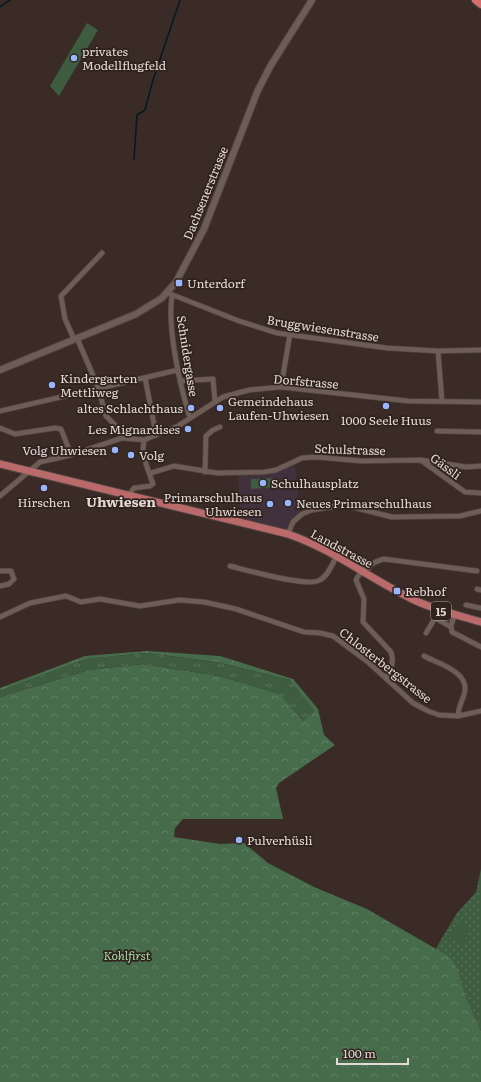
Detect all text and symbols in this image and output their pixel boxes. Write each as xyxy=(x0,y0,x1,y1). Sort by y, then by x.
place label: privates Modellflugfeld xyxy=(82,42,167,74)
marker: privates Modellflugfeld xyxy=(69,53,79,63)
street label: Dachsenerstrasse xyxy=(178,144,232,242)
place label: Unterdorf xyxy=(187,274,246,292)
marker: Unterdorf xyxy=(174,278,184,288)
street label: Bruggwiesenstrasse xyxy=(266,310,380,346)
street label: Schnidergasse xyxy=(173,314,203,398)
place label: Kindergarten Mettliweg xyxy=(60,369,137,401)
street label: Dorfstrasse xyxy=(273,369,339,393)
marker: Kindergarten Mettliweg xyxy=(47,380,57,390)
place label: Gemeindehaus Laufen-Uhwiesen xyxy=(228,392,329,424)
place label: altes Schlachthaus xyxy=(77,399,184,417)
marker: 1000 Seele Huus xyxy=(381,401,391,411)
marker: altes Schlachthaus xyxy=(186,403,196,413)
marker: Gemeindehaus Laufen-Uhwiesen xyxy=(215,403,225,413)
place label: 1000 Seele Huus xyxy=(341,411,432,429)
place label: Les Mignardises xyxy=(88,420,181,438)
marker: Les Mignardises xyxy=(183,424,193,434)
street label: Schulstrasse xyxy=(314,439,386,459)
place label: Volg Uhwiesen xyxy=(22,441,107,459)
marker: Volg Uhwiesen xyxy=(110,445,120,455)
place label: Volg xyxy=(139,446,165,464)
street label: Gässli xyxy=(427,449,465,483)
marker: Volg xyxy=(126,450,136,460)
place label: Schulhausplatz xyxy=(271,474,359,492)
marker: Schulhausplatz xyxy=(258,478,268,488)
marker: Hirschen xyxy=(39,483,49,493)
place label: Primarschulhaus Uhwiesen xyxy=(164,488,263,520)
district label: Uhwiesen xyxy=(86,491,156,511)
place label: Hirschen xyxy=(18,493,71,511)
place label: Neues Primarschulhaus xyxy=(296,494,432,512)
marker: Neues Primarschulhaus xyxy=(283,498,293,508)
marker: Primarschulhaus Uhwiesen xyxy=(265,499,275,509)
street label: Landstrasse xyxy=(308,524,376,572)
place label: Rebhof xyxy=(405,582,447,600)
marker: Rebhof xyxy=(392,586,402,596)
road number: 15 xyxy=(431,602,451,620)
street label: Chlosterbergstrasse xyxy=(336,623,436,707)
place label: Pulverhüsli xyxy=(247,831,313,849)
marker: Pulverhüsli xyxy=(234,835,244,845)
park label: Kohlfirst xyxy=(103,946,151,964)
scale bar xyxy=(337,1040,408,1066)
text: 100 m xyxy=(343,1044,376,1062)

